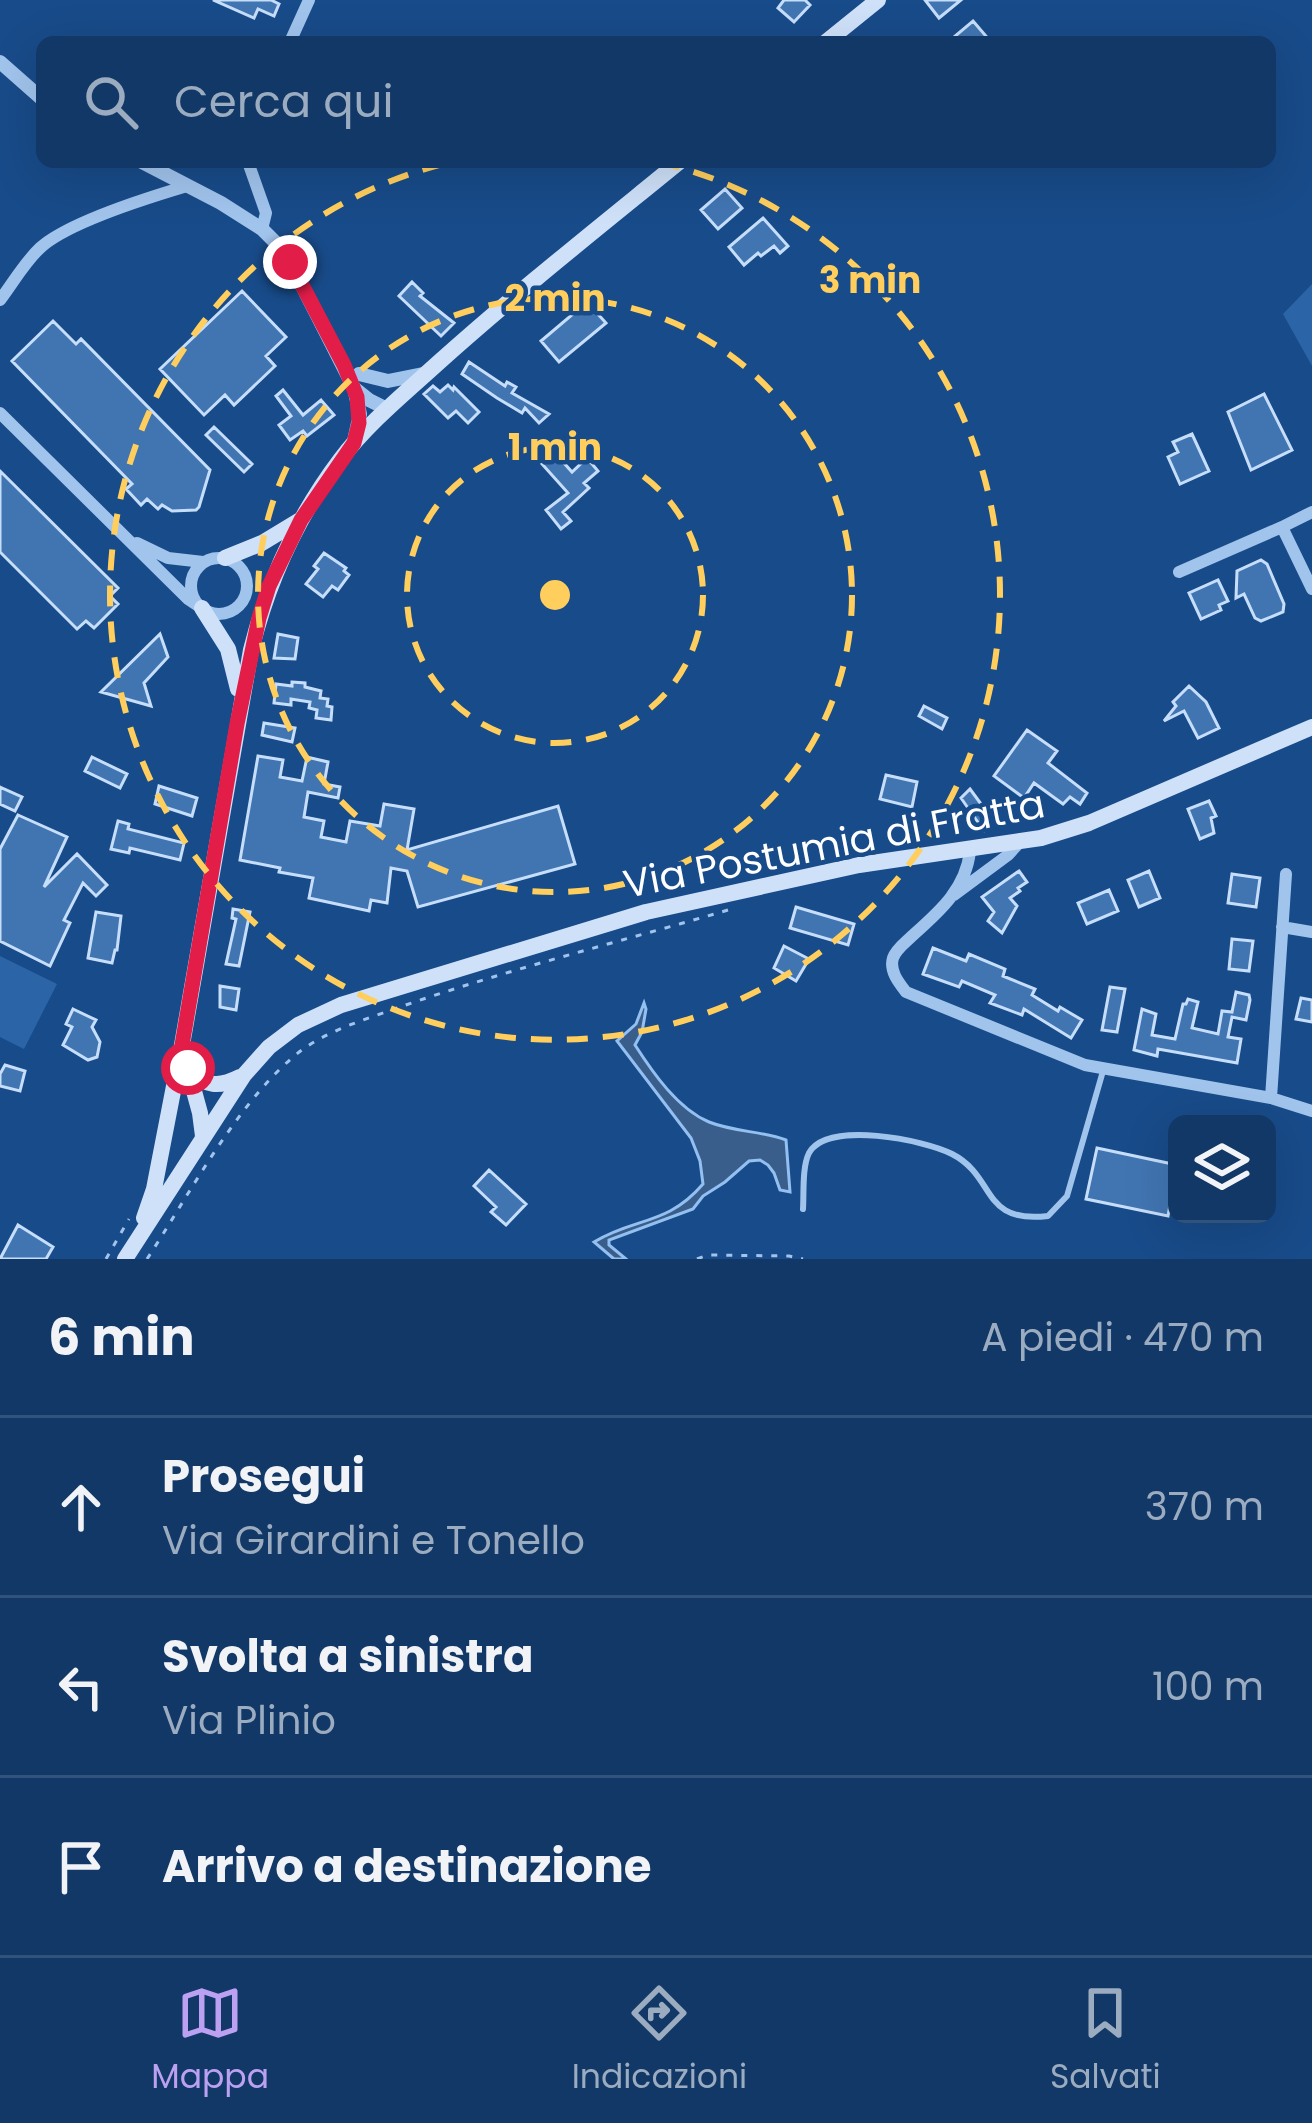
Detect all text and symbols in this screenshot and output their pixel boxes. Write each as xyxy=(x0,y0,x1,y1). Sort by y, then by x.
search box xyxy=(36,36,1276,168)
icon: search xyxy=(78,69,144,135)
text: Cerca qui xyxy=(174,70,393,133)
route end xyxy=(263,235,317,289)
text: 3 min xyxy=(819,255,921,306)
text: 2 min xyxy=(504,273,606,324)
text: 1 min xyxy=(508,422,602,473)
centre of rings xyxy=(534,574,576,616)
street label: Via Postumia di Fratta xyxy=(619,776,1049,912)
route start xyxy=(161,1041,215,1095)
map controls xyxy=(1168,1115,1276,1223)
button: layers xyxy=(1168,1115,1276,1223)
text: 6 min xyxy=(48,1301,195,1373)
text: A piedi · 470 m xyxy=(981,1310,1264,1365)
text: Prosegui xyxy=(162,1445,365,1508)
icon: ahead xyxy=(48,1474,114,1540)
text: 370 m xyxy=(1145,1479,1264,1534)
text: Via Girardini e Tonello xyxy=(162,1513,585,1568)
text: Svolta a sinistra xyxy=(162,1625,533,1688)
icon: left xyxy=(48,1654,114,1720)
text: 100 m xyxy=(1152,1659,1264,1714)
text: Via Plinio xyxy=(162,1693,336,1748)
icon: arrive xyxy=(48,1834,114,1900)
text: Arrivo a destinazione xyxy=(162,1835,652,1898)
tab: Mappa xyxy=(151,1980,269,2102)
tab: Indicazioni xyxy=(572,1980,747,2102)
tab: Salvati xyxy=(1050,1980,1161,2102)

